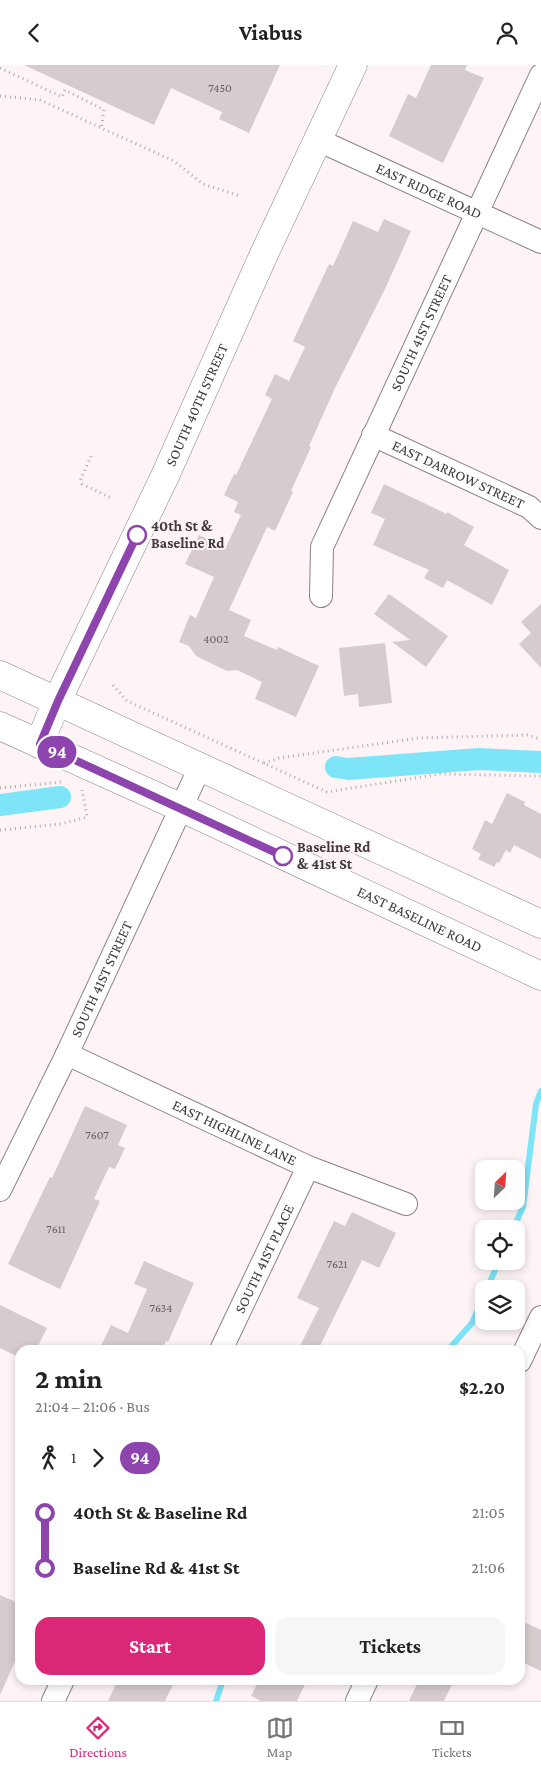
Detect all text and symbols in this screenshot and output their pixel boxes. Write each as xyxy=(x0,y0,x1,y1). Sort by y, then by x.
icon: back xyxy=(20,19,48,47)
icon: person xyxy=(493,19,521,47)
text: Viabus xyxy=(239,20,302,45)
house number: 7450 xyxy=(208,81,232,95)
street label: EAST RIDGE ROAD xyxy=(374,160,484,222)
street label: SOUTH 41ST STREET xyxy=(388,272,455,394)
street label: SOUTH 40TH STREET xyxy=(162,341,231,469)
street label: EAST DARROW STREET xyxy=(390,437,527,512)
place label: 40th St & Baseline Rd xyxy=(151,518,225,551)
marker: 40th St & Baseline Rd xyxy=(127,525,147,545)
house number: 4002 xyxy=(203,632,229,646)
line badge: 94 xyxy=(34,736,80,768)
text: 94 xyxy=(47,742,67,762)
place label: Baseline Rd & 41st St xyxy=(297,839,371,872)
marker: Baseline Rd & 41st St xyxy=(273,846,293,866)
street label: EAST BASELINE ROAD xyxy=(355,883,485,955)
street label: SOUTH 41ST STREET xyxy=(68,919,135,1040)
street label: EAST HIGHLINE LANE xyxy=(170,1097,299,1168)
house number: 7607 xyxy=(85,1128,109,1142)
north arrow xyxy=(475,1160,525,1210)
map controls xyxy=(475,1160,525,1330)
street label: SOUTH 41ST PLACE xyxy=(232,1202,297,1316)
button: locate xyxy=(475,1220,525,1270)
house number: 7611 xyxy=(46,1222,66,1236)
house number: 7621 xyxy=(327,1257,348,1271)
button: layers xyxy=(475,1280,525,1330)
house number: 7634 xyxy=(150,1301,172,1315)
text: 2 min xyxy=(35,1363,103,1394)
text: $2.20 xyxy=(459,1377,505,1398)
text: 21:04 – 21:06 · Bus xyxy=(35,1398,150,1415)
icon: walk xyxy=(35,1444,63,1472)
icon: forward xyxy=(84,1444,112,1472)
text: 94 xyxy=(130,1448,150,1468)
text: 1 xyxy=(71,1449,76,1466)
text: 40th St & Baseline Rd xyxy=(73,1502,247,1523)
text: 21:05 xyxy=(472,1504,505,1521)
text: Baseline Rd & 41st St xyxy=(73,1557,240,1578)
text: 21:06 xyxy=(471,1559,505,1576)
button: Start xyxy=(35,1617,265,1675)
button: Tickets xyxy=(275,1617,505,1675)
tab: Directions xyxy=(69,1714,127,1760)
tab: Map xyxy=(266,1714,294,1760)
tab: Tickets xyxy=(432,1714,472,1760)

